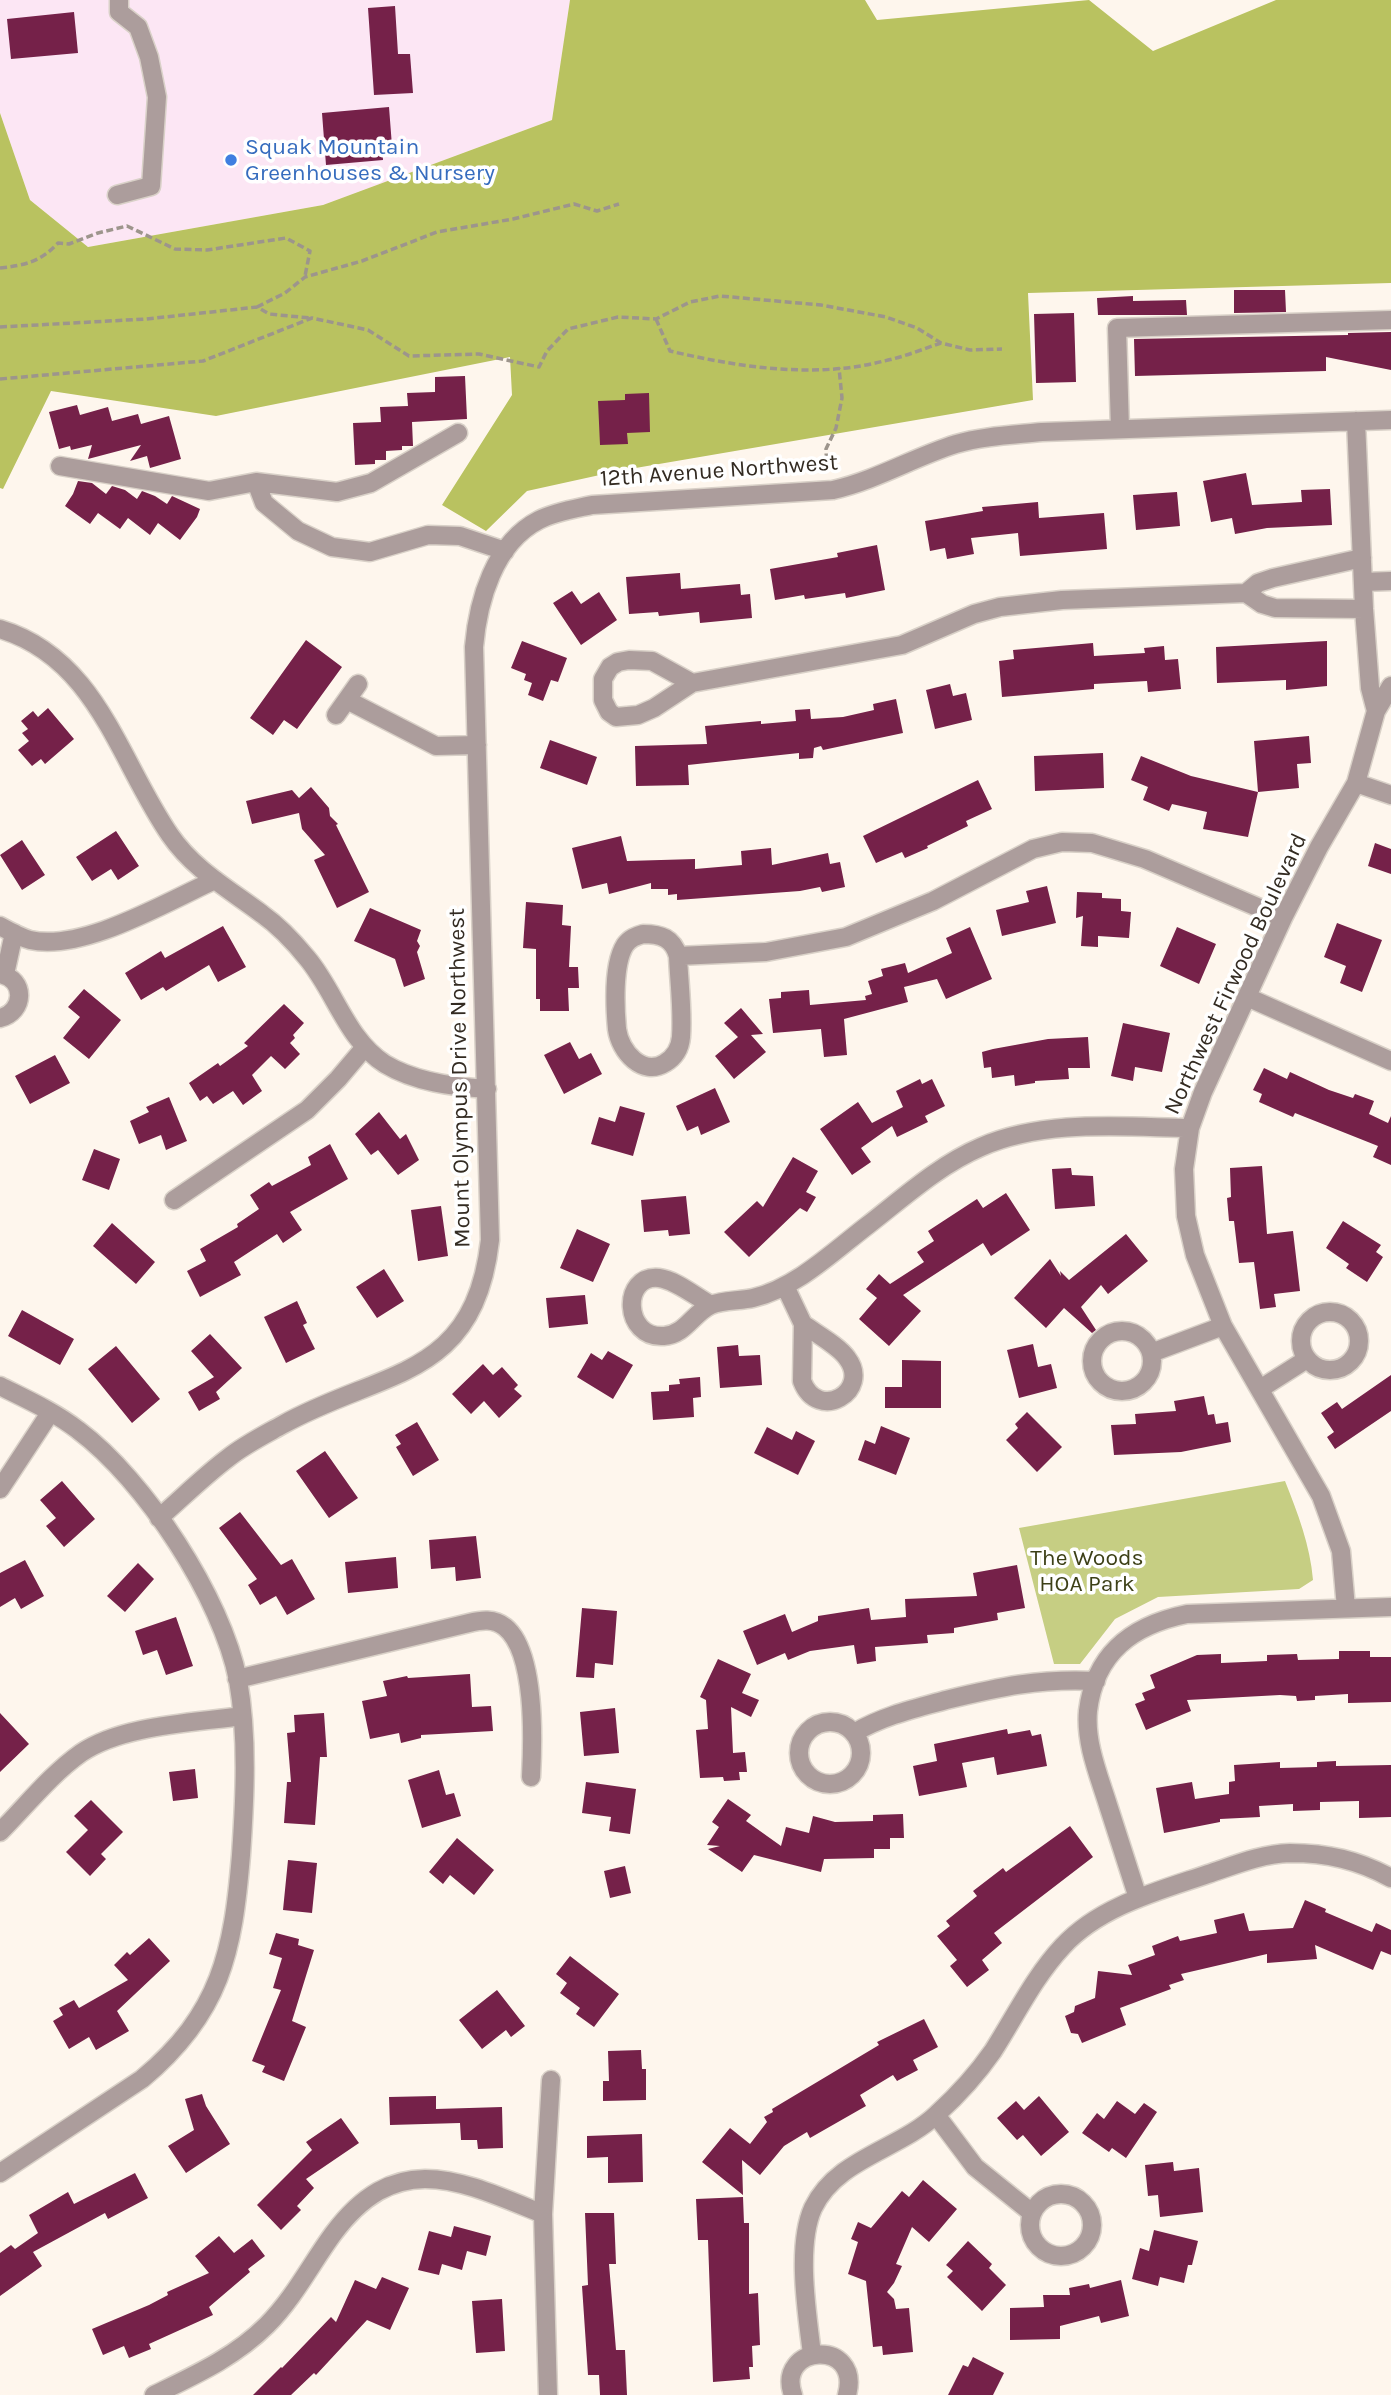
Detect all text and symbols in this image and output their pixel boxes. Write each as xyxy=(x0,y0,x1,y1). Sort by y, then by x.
place label: Squak Mountain Greenhouses & Nursery xyxy=(245,133,495,187)
marker: Squak Mountain Greenhouses & Nursery xyxy=(223,152,239,168)
street label: 12th Avenue Northwest xyxy=(599,449,839,493)
street label: Northwest Firwood Boulevard xyxy=(1159,829,1313,1119)
street label: Mount Olympus Drive Northwest xyxy=(443,908,477,1248)
park label: The Woods HOA Park xyxy=(1030,1544,1144,1598)

